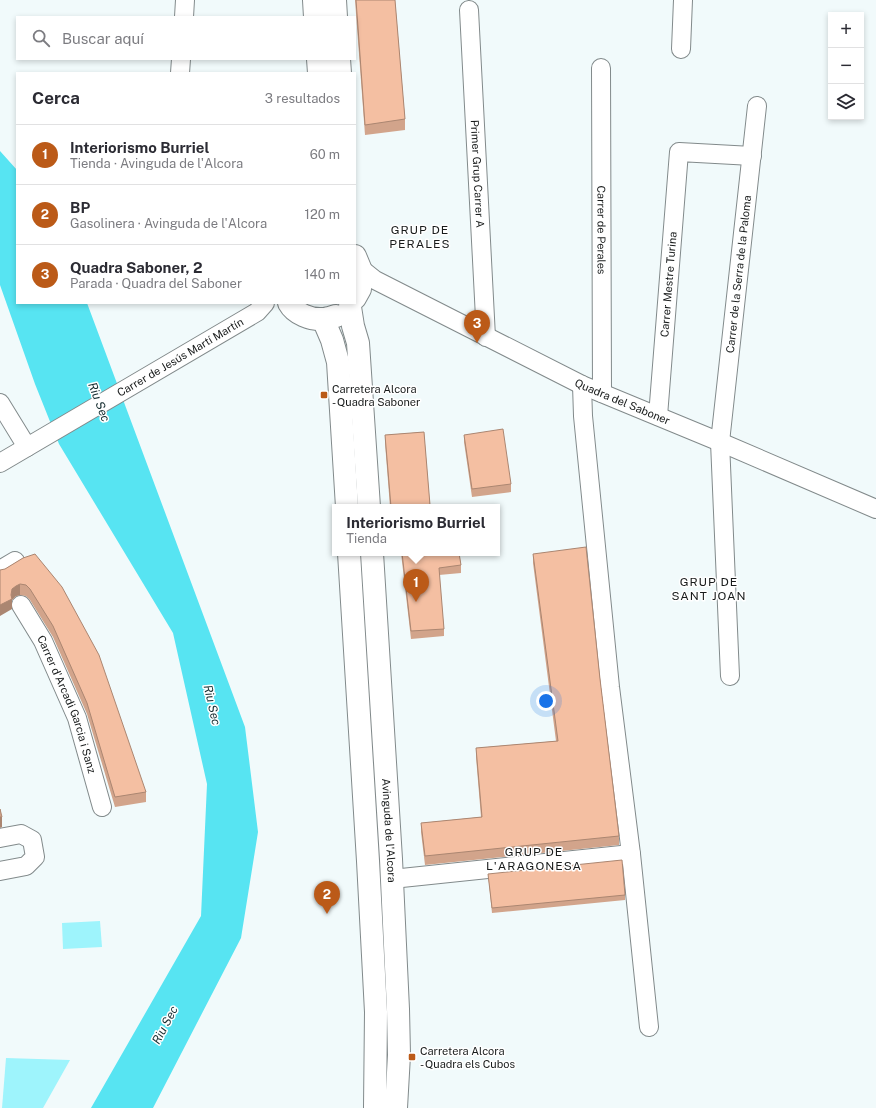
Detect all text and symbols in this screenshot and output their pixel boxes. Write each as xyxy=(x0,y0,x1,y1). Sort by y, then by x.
map controls xyxy=(828,12,864,120)
button: + xyxy=(828,12,864,48)
search box xyxy=(16,16,356,60)
icon: search xyxy=(30,27,52,49)
text: Buscar aquí xyxy=(62,30,144,47)
button: − xyxy=(828,48,864,84)
button: layers xyxy=(828,84,864,120)
text: Cerca xyxy=(32,88,80,108)
text: 3 resultados xyxy=(265,91,340,106)
street label: Primer Grup Carrer A xyxy=(469,120,486,228)
text: Interiorismo Burriel xyxy=(70,139,209,156)
text: 1 xyxy=(42,147,48,162)
text: 60 m xyxy=(310,147,340,162)
text: Tienda · Avinguda de l'Alcora xyxy=(70,156,243,171)
street label: Carrer de Perales xyxy=(595,186,608,275)
street label: Carrer de la Serra de la Paloma xyxy=(724,195,753,354)
text: BP xyxy=(70,199,90,216)
text: 2 xyxy=(41,207,49,222)
text: 120 m xyxy=(305,207,340,222)
text: Gasolinera · Avinguda de l'Alcora xyxy=(70,216,267,231)
district label: GRUP DE PERALES xyxy=(389,223,451,251)
street label: Carrer Mestre Turina xyxy=(658,231,679,338)
text: Quadra Saboner, 2 xyxy=(70,259,203,276)
text: 3 xyxy=(41,267,49,282)
text: 140 m xyxy=(304,267,340,282)
text: Parada · Quadra del Saboner xyxy=(70,276,242,291)
pin: 3 xyxy=(464,310,490,343)
street label: Carrer de Jesús Martí Martín xyxy=(115,315,245,399)
street label: Quadra del Saboner xyxy=(573,376,672,427)
water label: Riu Sec xyxy=(85,380,113,424)
place label: Carretera Alcora - Quadra Saboner xyxy=(332,383,420,408)
marker: Carretera Alcora - Quadra Saboner xyxy=(319,390,329,400)
popup xyxy=(332,504,500,556)
text: Interiorismo Burriel xyxy=(346,514,486,531)
text: Tienda xyxy=(346,531,387,546)
pin: 1 xyxy=(403,569,429,602)
district label: GRUP DE SANT JOAN xyxy=(671,575,747,603)
street label: Carrer d'Arcadi Garcia i Sanz xyxy=(35,633,98,775)
water label: Riu Sec xyxy=(201,683,223,727)
your location xyxy=(536,691,556,711)
street label: Avinguda de l'Alcora xyxy=(380,778,398,883)
district label: GRUP DE L'ARAGONESA xyxy=(486,845,582,873)
pin: 2 xyxy=(314,881,340,914)
water label: Riu Sec xyxy=(149,1004,181,1046)
place label: Carretera Alcora - Quadra els Cubos xyxy=(420,1045,515,1070)
marker: Carretera Alcora - Quadra els Cubos xyxy=(407,1052,417,1062)

